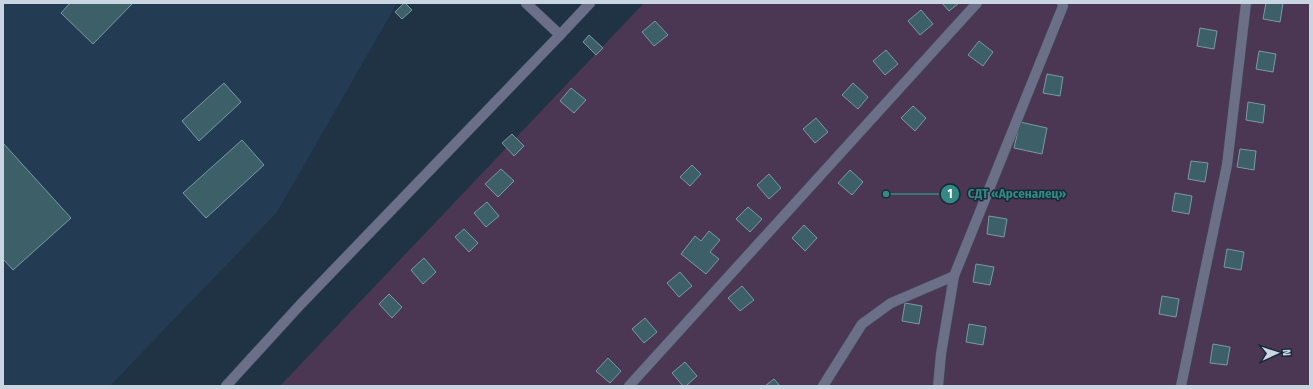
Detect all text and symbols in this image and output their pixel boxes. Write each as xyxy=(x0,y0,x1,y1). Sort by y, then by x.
callout: СДТ «Арсеналец» xyxy=(940,181,1074,206)
text: СДТ «Арсеналец» xyxy=(968,186,1067,201)
text: 1 xyxy=(947,187,953,201)
north arrow xyxy=(1257,333,1297,373)
text: N xyxy=(1280,349,1293,356)

